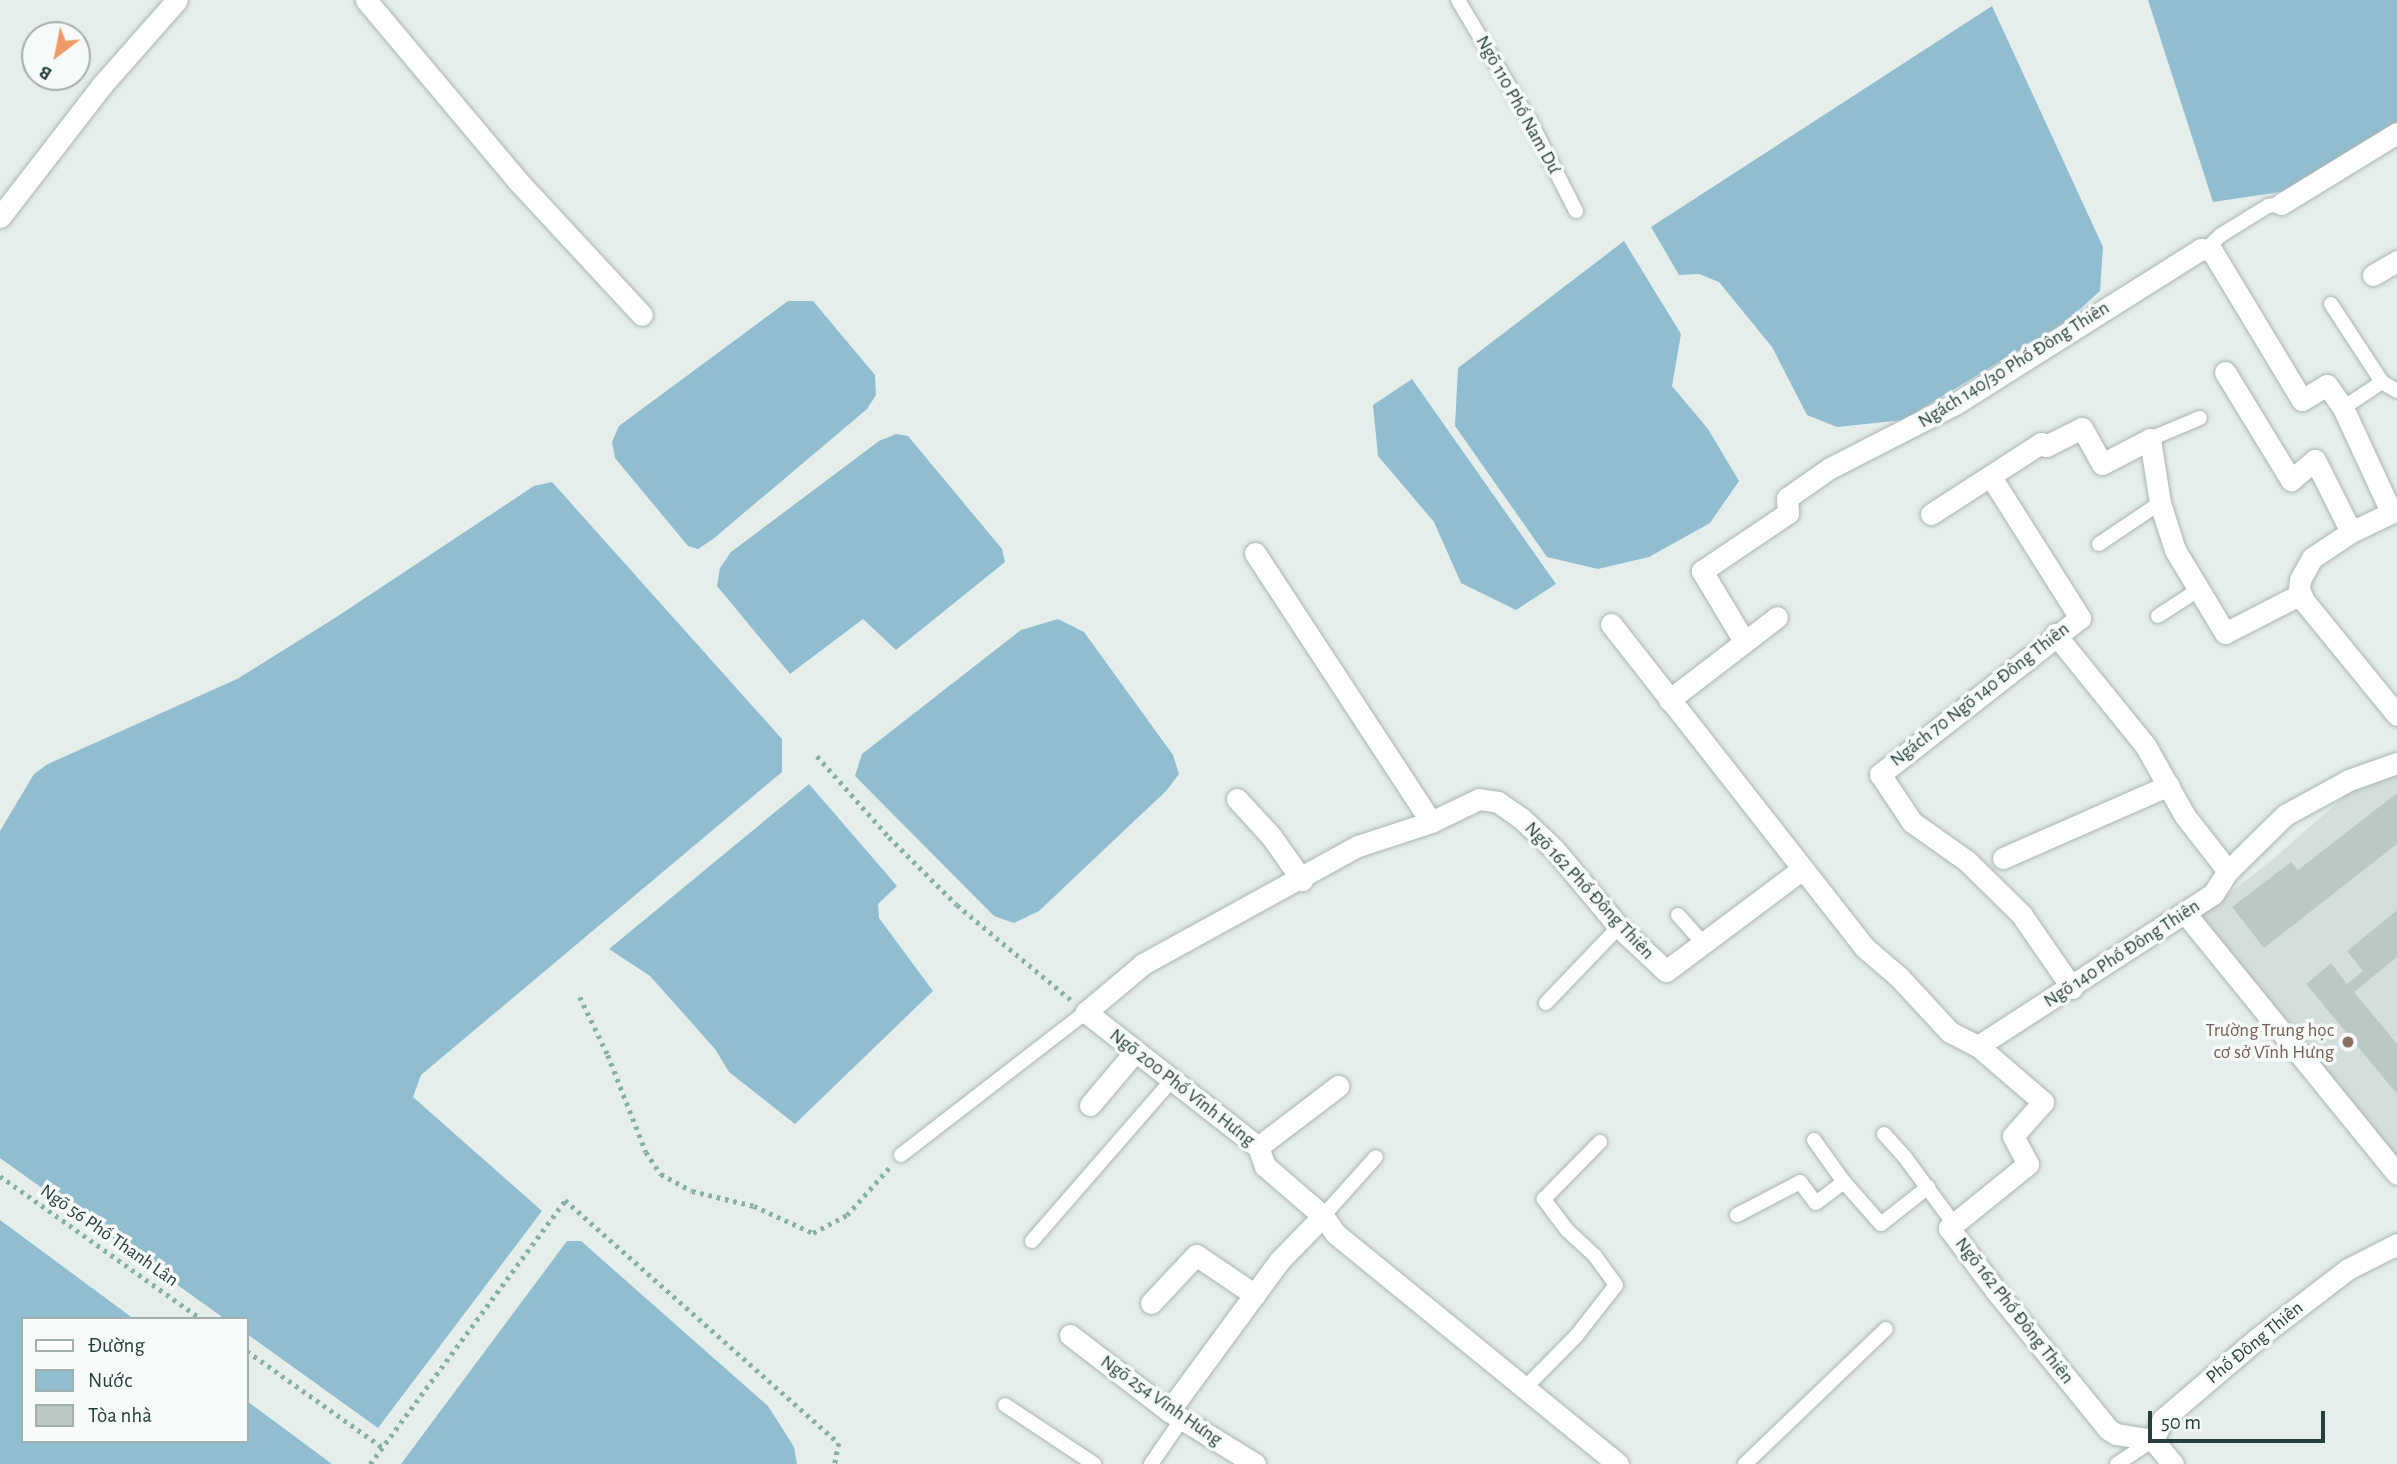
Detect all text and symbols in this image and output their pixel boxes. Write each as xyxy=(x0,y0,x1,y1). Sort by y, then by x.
north arrow xyxy=(21,21,91,91)
street label: Ngõ 110 Phố Nam Dư xyxy=(1471,32,1565,178)
text: B xyxy=(36,62,55,84)
street label: Ngách 140/30 Phố Đông Thiên xyxy=(1914,297,2114,433)
street label: Ngách 70 Ngõ 140 Đông Thiên xyxy=(1886,618,2074,772)
street label: Ngõ 162 Phố Đông Thiên xyxy=(1519,817,1659,965)
street label: Ngõ 140 Phố Đông Thiên xyxy=(2040,895,2204,1013)
place label: Trường Trung học cơ sở Vĩnh Hưng xyxy=(2206,1020,2334,1064)
street label: Ngõ 200 Phố Vĩnh Hưng xyxy=(1105,1024,1259,1152)
marker: Trường Trung học cơ sở Vĩnh Hưng xyxy=(2340,1034,2356,1050)
street label: Ngõ 56 Phố Thanh Lân xyxy=(36,1180,182,1292)
street label: Ngõ 162 Phố Đông Thiên xyxy=(1950,1233,2078,1389)
street label: Phố Đông Thiên xyxy=(2202,1297,2308,1389)
legend xyxy=(21,1317,248,1443)
text: Đường xyxy=(88,1335,145,1356)
street label: Ngõ 254 Vĩnh Hưng xyxy=(1096,1351,1226,1451)
text: Nước xyxy=(88,1370,132,1391)
scale bar xyxy=(2152,1398,2329,1442)
text: Tòa nhà xyxy=(88,1405,152,1426)
text: 50 m xyxy=(2161,1412,2201,1433)

